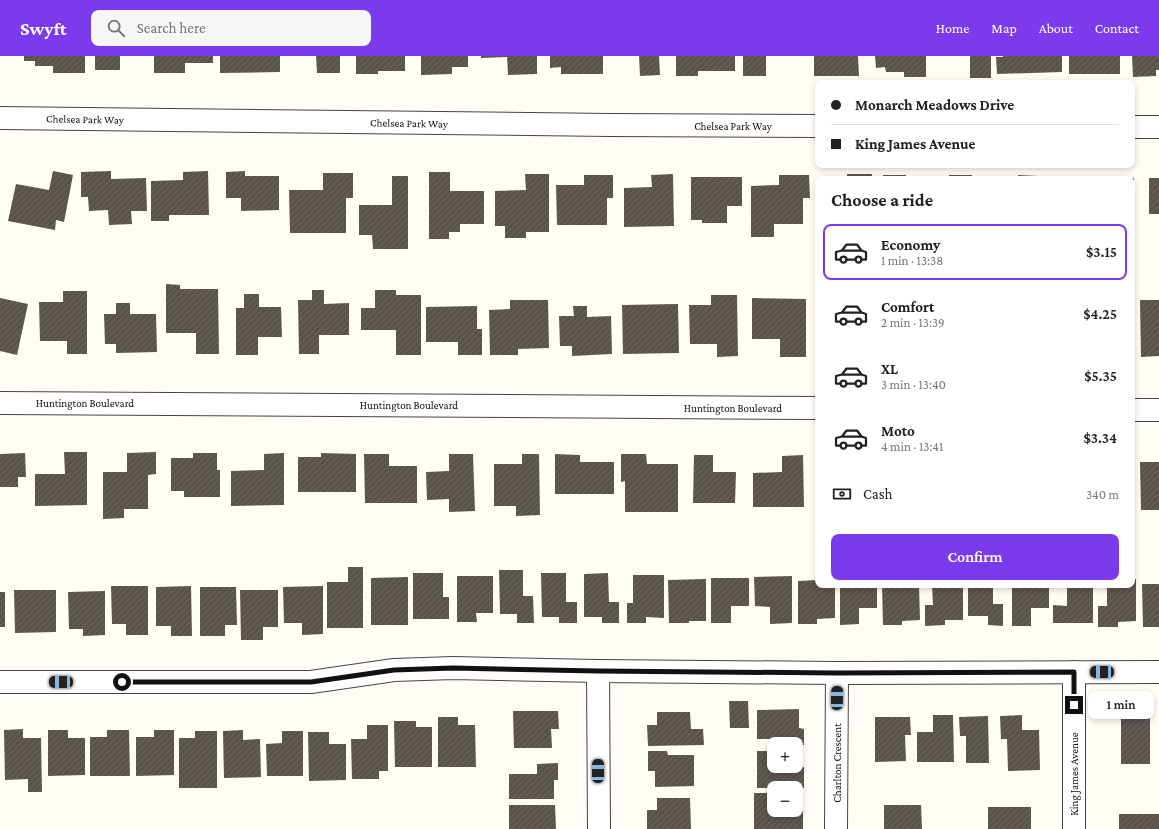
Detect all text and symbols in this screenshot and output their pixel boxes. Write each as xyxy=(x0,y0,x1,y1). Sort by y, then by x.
search box xyxy=(91,10,371,46)
icon: search xyxy=(105,17,127,39)
text: Swyft xyxy=(20,18,67,39)
text: Search here xyxy=(137,20,206,36)
text: Home xyxy=(936,20,969,36)
text: Map xyxy=(991,20,1017,36)
text: About xyxy=(1039,20,1073,36)
text: Contact xyxy=(1095,20,1139,36)
text: Monarch Meadows Drive xyxy=(855,97,1014,113)
street label: Chelsea Park Way xyxy=(46,112,125,127)
street label: Chelsea Park Way xyxy=(370,116,449,131)
street label: Chelsea Park Way xyxy=(694,120,773,133)
text: King James Avenue xyxy=(855,136,976,152)
text: Choose a ride xyxy=(831,190,933,210)
icon: car xyxy=(833,234,869,270)
text: Economy xyxy=(881,237,940,253)
text: $3.15 xyxy=(1086,244,1117,260)
text: 1 min · 13:38 xyxy=(881,253,943,268)
icon: car xyxy=(833,296,869,332)
text: Comfort xyxy=(881,299,935,315)
text: $4.25 xyxy=(1083,306,1117,322)
text: 2 min · 13:39 xyxy=(881,315,945,330)
icon: car xyxy=(833,358,869,394)
text: XL xyxy=(881,361,898,377)
text: $5.35 xyxy=(1084,368,1117,384)
text: 3 min · 13:40 xyxy=(881,377,946,392)
street label: Huntington Boulevard xyxy=(36,397,134,410)
street label: Huntington Boulevard xyxy=(360,399,458,412)
street label: Huntington Boulevard xyxy=(684,402,782,415)
icon: car xyxy=(833,420,869,456)
text: Moto xyxy=(881,423,915,439)
text: $3.34 xyxy=(1084,430,1117,446)
text: 4 min · 13:41 xyxy=(881,439,943,454)
icon: cash xyxy=(831,483,853,505)
text: Cash xyxy=(863,486,893,502)
text: 340 m xyxy=(1086,487,1119,502)
button: Confirm xyxy=(831,534,1119,580)
car xyxy=(1090,666,1114,678)
route start xyxy=(113,673,131,691)
car xyxy=(49,676,73,688)
car xyxy=(831,686,843,710)
callout: 1 min xyxy=(1088,691,1154,719)
route end xyxy=(1065,696,1083,714)
text: 1 min xyxy=(1107,697,1135,712)
street label: Charlton Crescent xyxy=(831,723,843,803)
street label: King James Avenue xyxy=(1068,732,1081,816)
map controls xyxy=(767,737,803,817)
button: + xyxy=(767,737,803,773)
car xyxy=(592,759,604,783)
button: − xyxy=(767,781,803,817)

